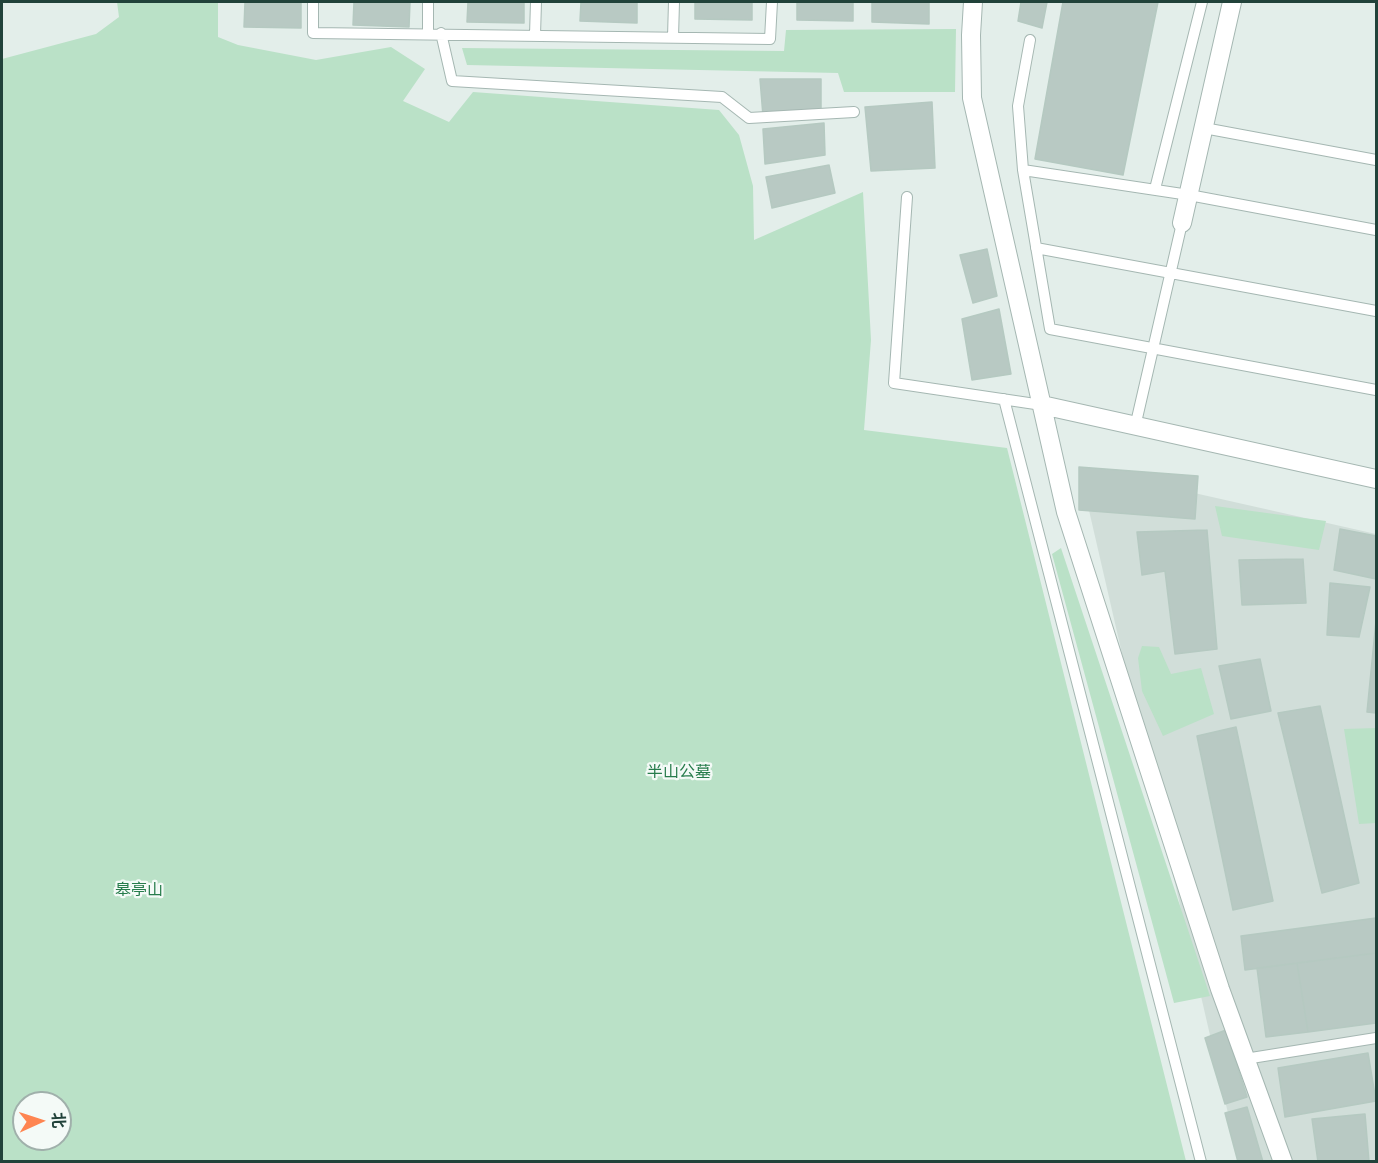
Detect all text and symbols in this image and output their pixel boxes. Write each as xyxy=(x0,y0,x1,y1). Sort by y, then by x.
park label: 半山公墓 xyxy=(647,762,711,782)
park label: 皋亭山 xyxy=(115,880,163,900)
north arrow xyxy=(12,1091,72,1151)
text: 北 xyxy=(49,1112,68,1129)

